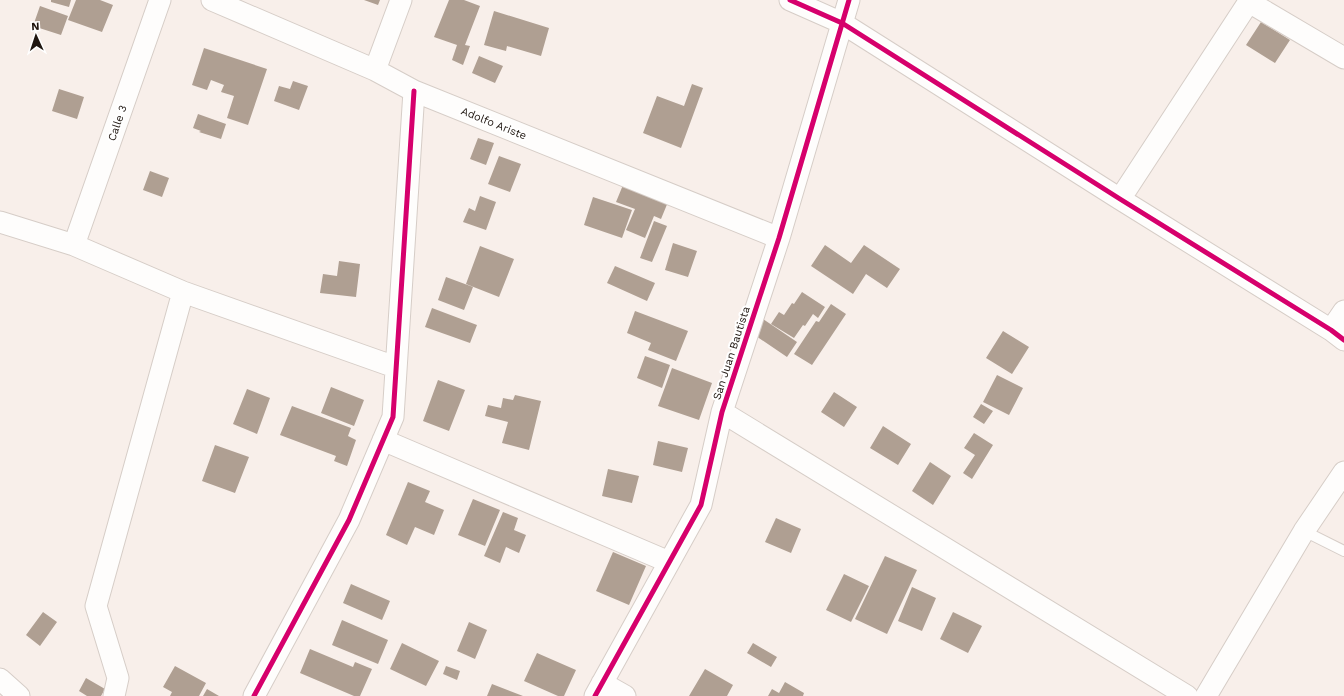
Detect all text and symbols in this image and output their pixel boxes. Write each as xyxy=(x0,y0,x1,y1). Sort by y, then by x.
north arrow xyxy=(16,16,56,56)
text: N xyxy=(31,20,40,33)
street label: Calle 3 xyxy=(105,104,130,143)
street label: Adolfo Ariste xyxy=(459,104,528,143)
street label: San Juan Bautista xyxy=(710,305,753,402)

